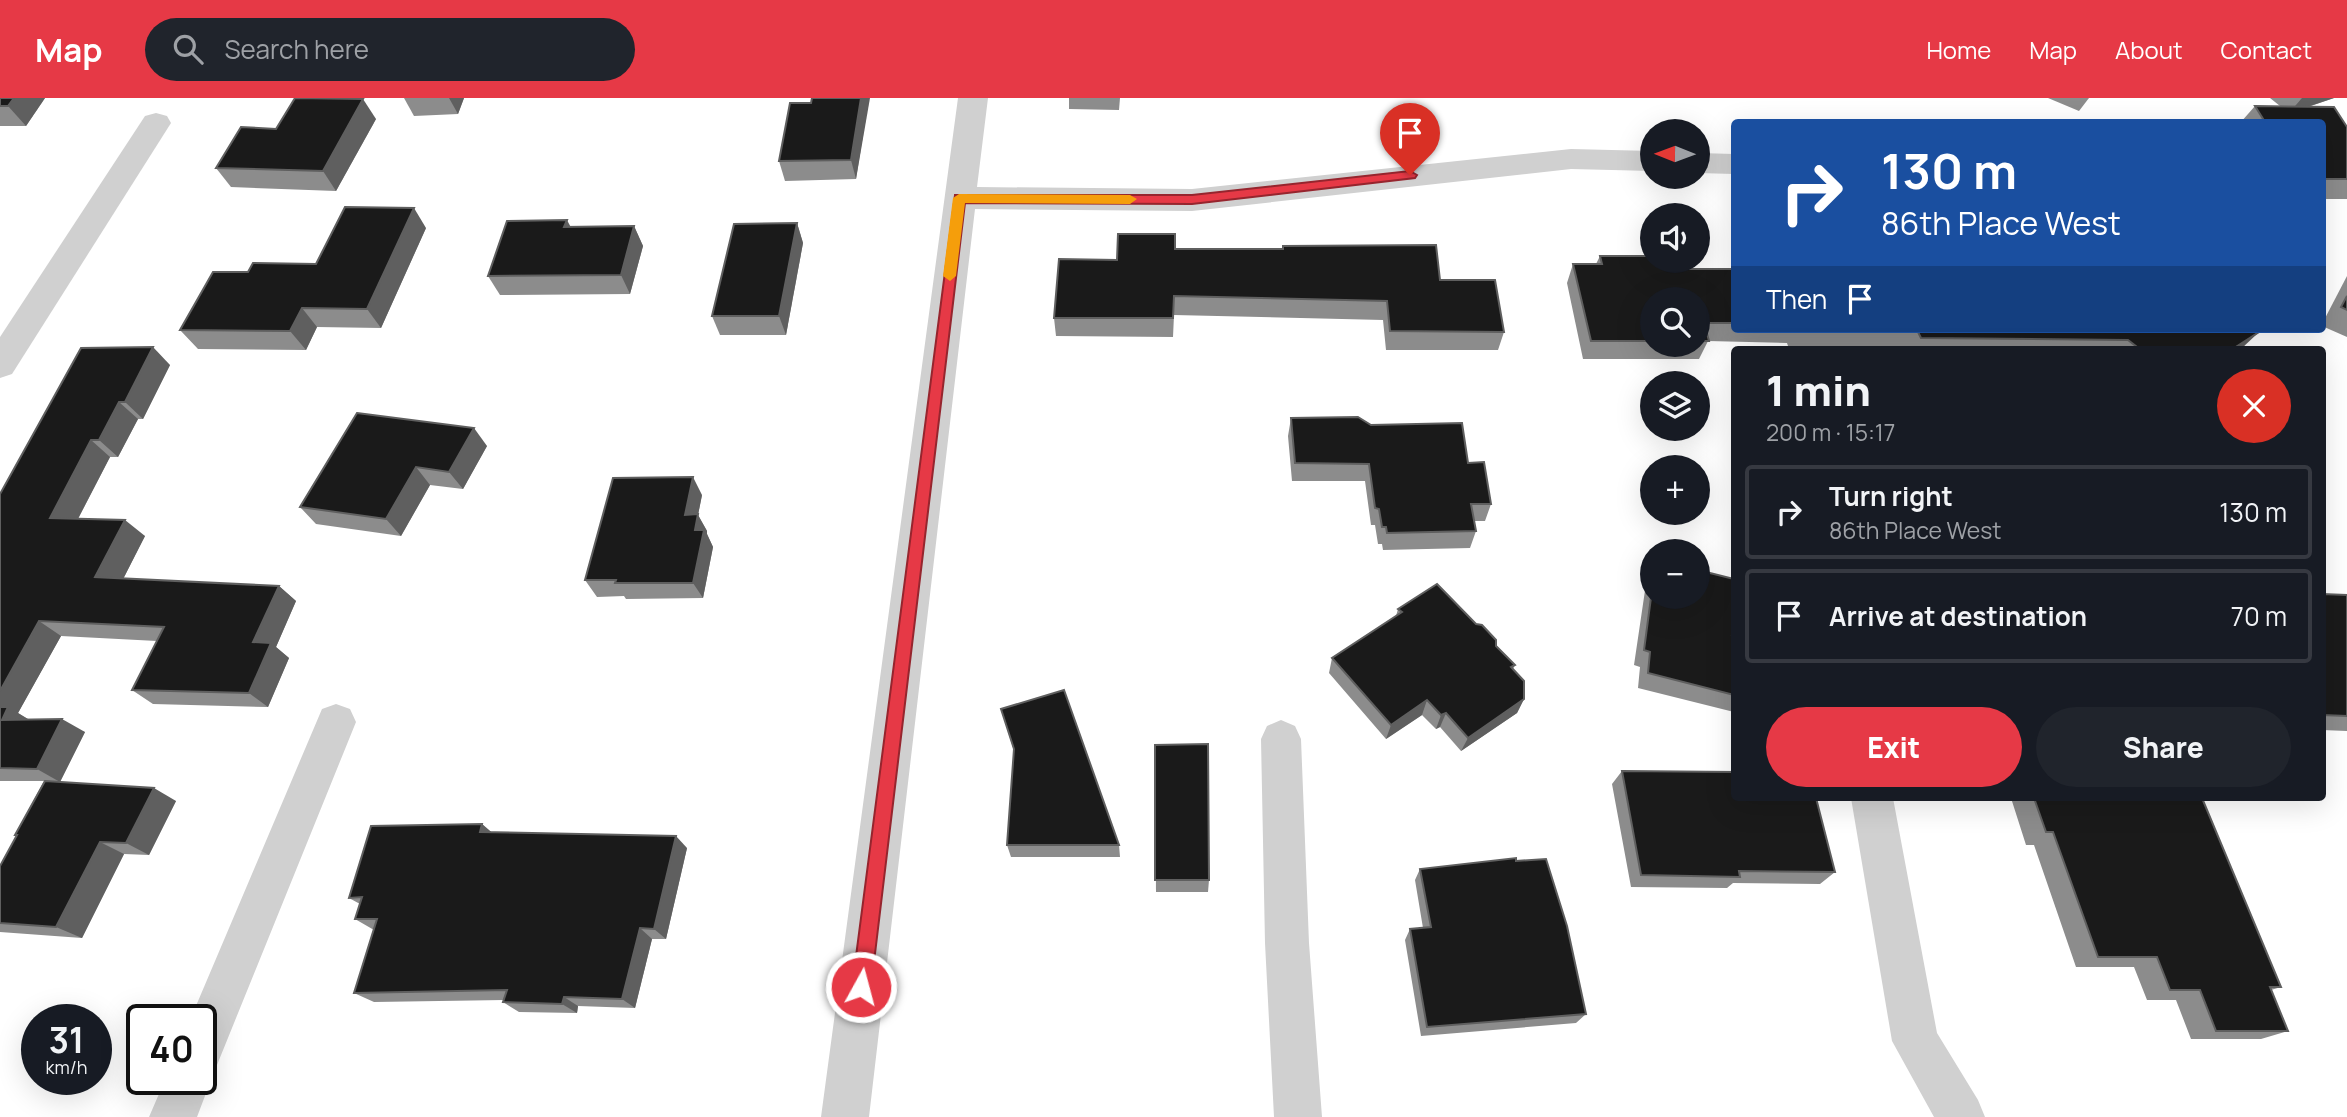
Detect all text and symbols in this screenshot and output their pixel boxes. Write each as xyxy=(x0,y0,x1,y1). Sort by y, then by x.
search box xyxy=(145,18,635,81)
text: Map xyxy=(35,27,103,72)
icon: search xyxy=(169,30,207,68)
text: Search here xyxy=(225,31,369,67)
text: Home xyxy=(1926,33,1991,66)
text: Map xyxy=(2029,33,2077,66)
text: About xyxy=(2115,33,2183,66)
text: Contact xyxy=(2221,33,2312,66)
pin xyxy=(1380,103,1440,175)
icon: arrive xyxy=(1391,114,1429,152)
north arrow xyxy=(1640,119,1710,189)
map controls xyxy=(1640,119,1710,609)
text: 130 m xyxy=(1881,137,2017,204)
icon: right xyxy=(1766,147,1857,238)
text: 86th Place West xyxy=(1881,201,2121,245)
button: sound xyxy=(1640,203,1710,273)
icon: arrive xyxy=(1841,280,1879,318)
text: Then xyxy=(1766,281,1827,317)
button: search xyxy=(1640,287,1710,357)
text: 1 min xyxy=(1766,361,1871,419)
button: close xyxy=(2217,369,2291,443)
button: layers xyxy=(1640,371,1710,441)
text: 200 m · 15:17 xyxy=(1766,416,1895,448)
button: + xyxy=(1640,455,1710,525)
text: Turn right xyxy=(1829,478,1953,514)
icon: right xyxy=(1770,493,1808,531)
text: 130 m xyxy=(2219,494,2287,530)
text: 86th Place West xyxy=(1829,514,2001,546)
button: − xyxy=(1640,539,1710,609)
icon: arrive xyxy=(1770,597,1808,635)
text: Arrive at destination xyxy=(1829,598,2087,634)
text: 70 m xyxy=(2231,598,2287,634)
button: Exit xyxy=(1766,707,2022,787)
button: Share xyxy=(2036,707,2291,787)
position arrow xyxy=(824,950,898,1024)
speed limit sign: 40 xyxy=(126,1004,217,1095)
text: 31 xyxy=(49,1016,84,1064)
text: km/h xyxy=(46,1055,87,1079)

